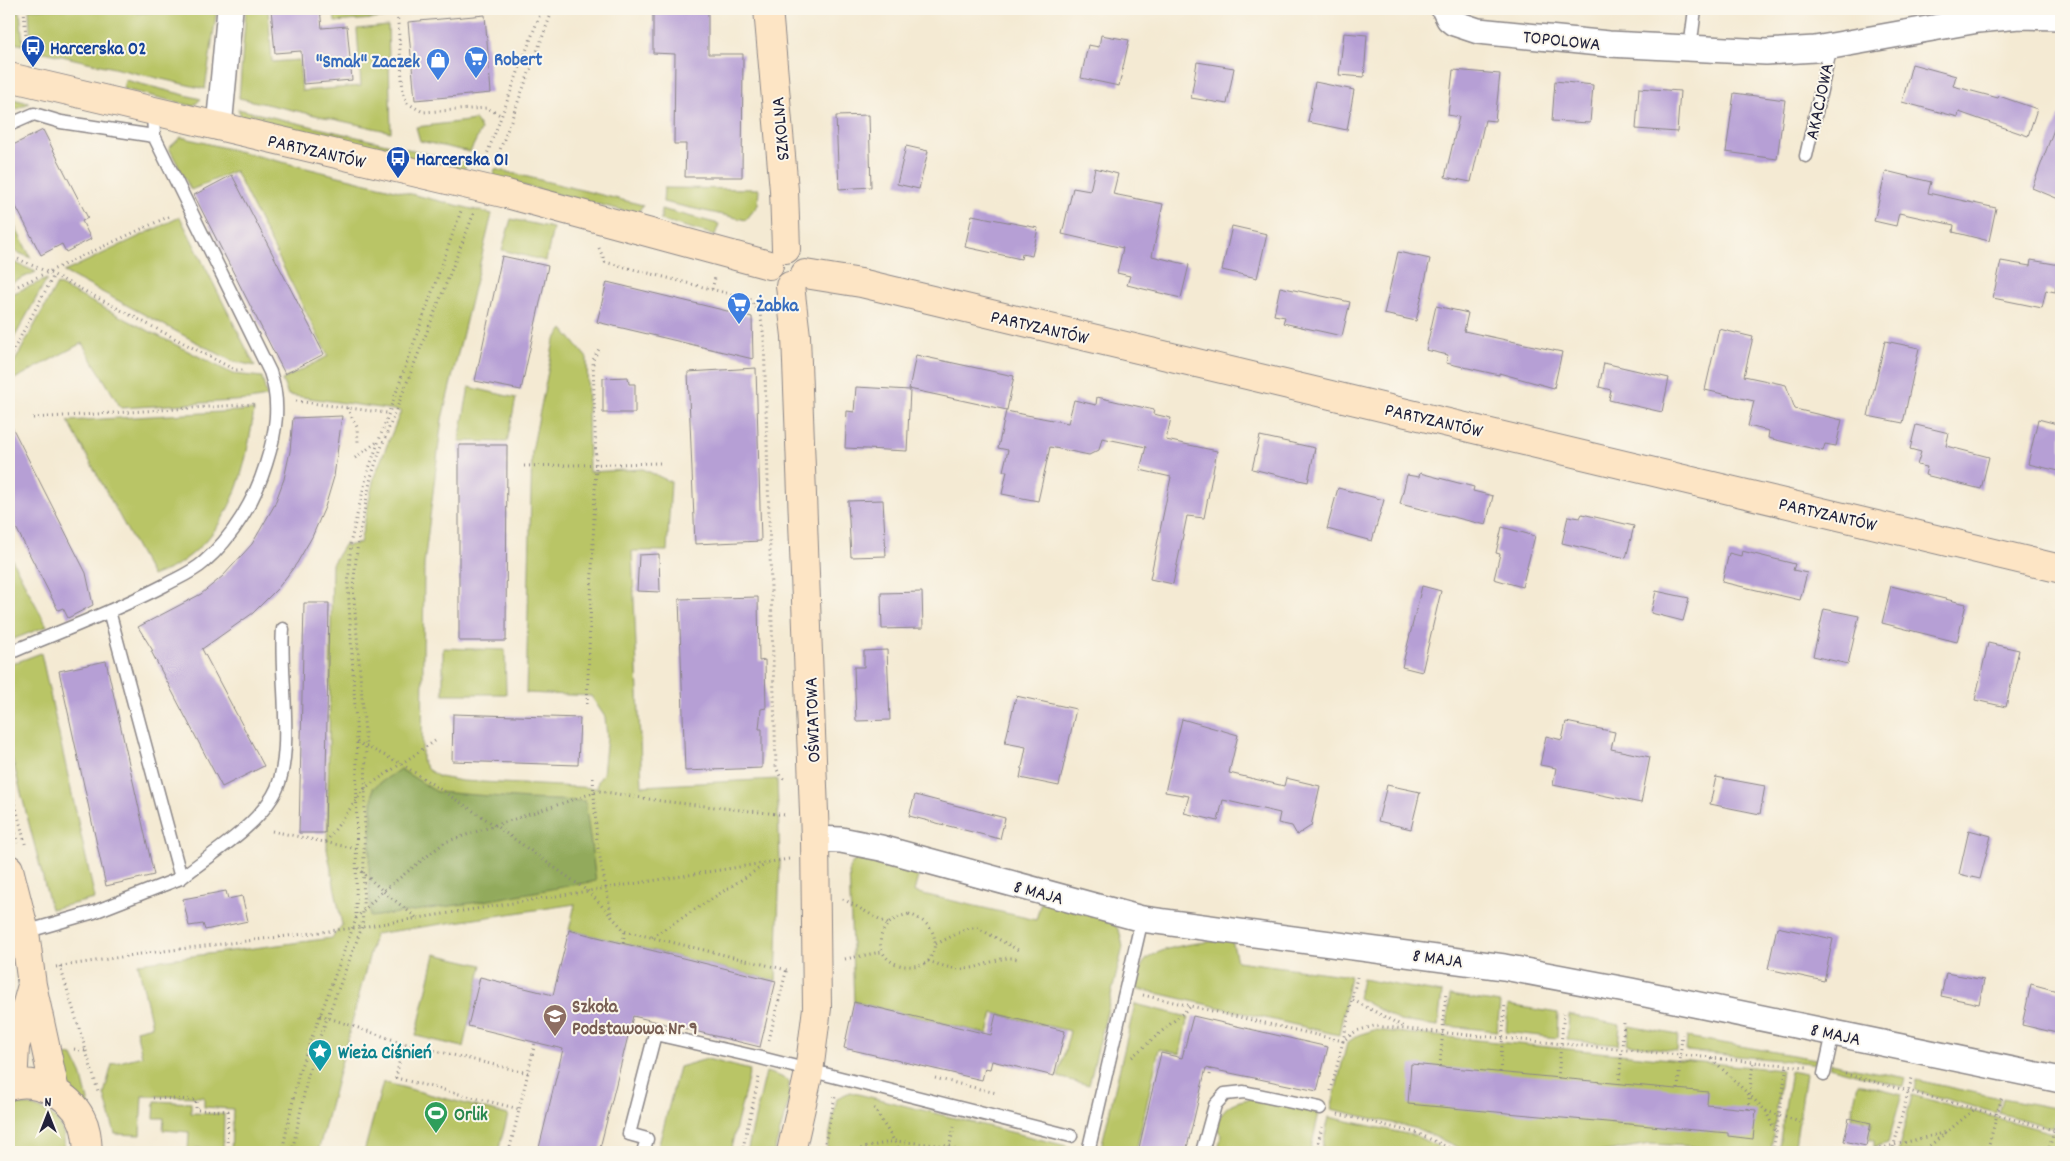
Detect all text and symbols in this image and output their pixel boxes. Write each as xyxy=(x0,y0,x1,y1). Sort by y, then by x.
street label: TOPOLOWA xyxy=(1521,25,1602,60)
bus stop icon: Harcerska 02 xyxy=(20,34,46,68)
place label: Harcerska 02 xyxy=(50,37,146,64)
supermarket icon: Robert xyxy=(463,45,489,79)
shop icon: "Smak" Zaczek xyxy=(425,47,451,81)
place label: Robert xyxy=(494,48,542,75)
place label: "Smak" Zaczek xyxy=(316,50,420,77)
street label: AKACJOWA xyxy=(1800,61,1843,143)
street label: SZKOLNA xyxy=(766,96,799,162)
street label: PARTYZANTÓW xyxy=(265,129,368,178)
bus stop icon: Harcerska 01 xyxy=(385,145,411,179)
place label: Harcerska 01 xyxy=(416,148,508,175)
supermarket icon: Żabka xyxy=(726,291,752,325)
place label: Żabka xyxy=(756,294,799,321)
street label: PARTYZANTÓW xyxy=(988,305,1091,354)
street label: PARTYZANTÓW xyxy=(1382,398,1485,447)
street label: PARTYZANTÓW xyxy=(1776,492,1879,541)
street label: OŚWIATOWA xyxy=(800,677,829,763)
street label: 8 MAJA xyxy=(1010,875,1066,914)
street label: 8 MAJA xyxy=(1410,944,1465,977)
place label: Szkoła Podstawowa Nr 9 xyxy=(572,995,698,1044)
school or university icon: Szkoła Podstawowa Nr 9 xyxy=(542,1003,568,1037)
street label: 8 MAJA xyxy=(1808,1018,1863,1055)
place icon: Wieża Ciśnień xyxy=(307,1038,333,1072)
place label: Wieża Ciśnień xyxy=(338,1041,432,1068)
north arrow xyxy=(22,1088,72,1138)
text: N xyxy=(45,1093,52,1113)
sports icon: Orlik xyxy=(423,1100,449,1134)
place label: Orlik xyxy=(454,1103,488,1130)

